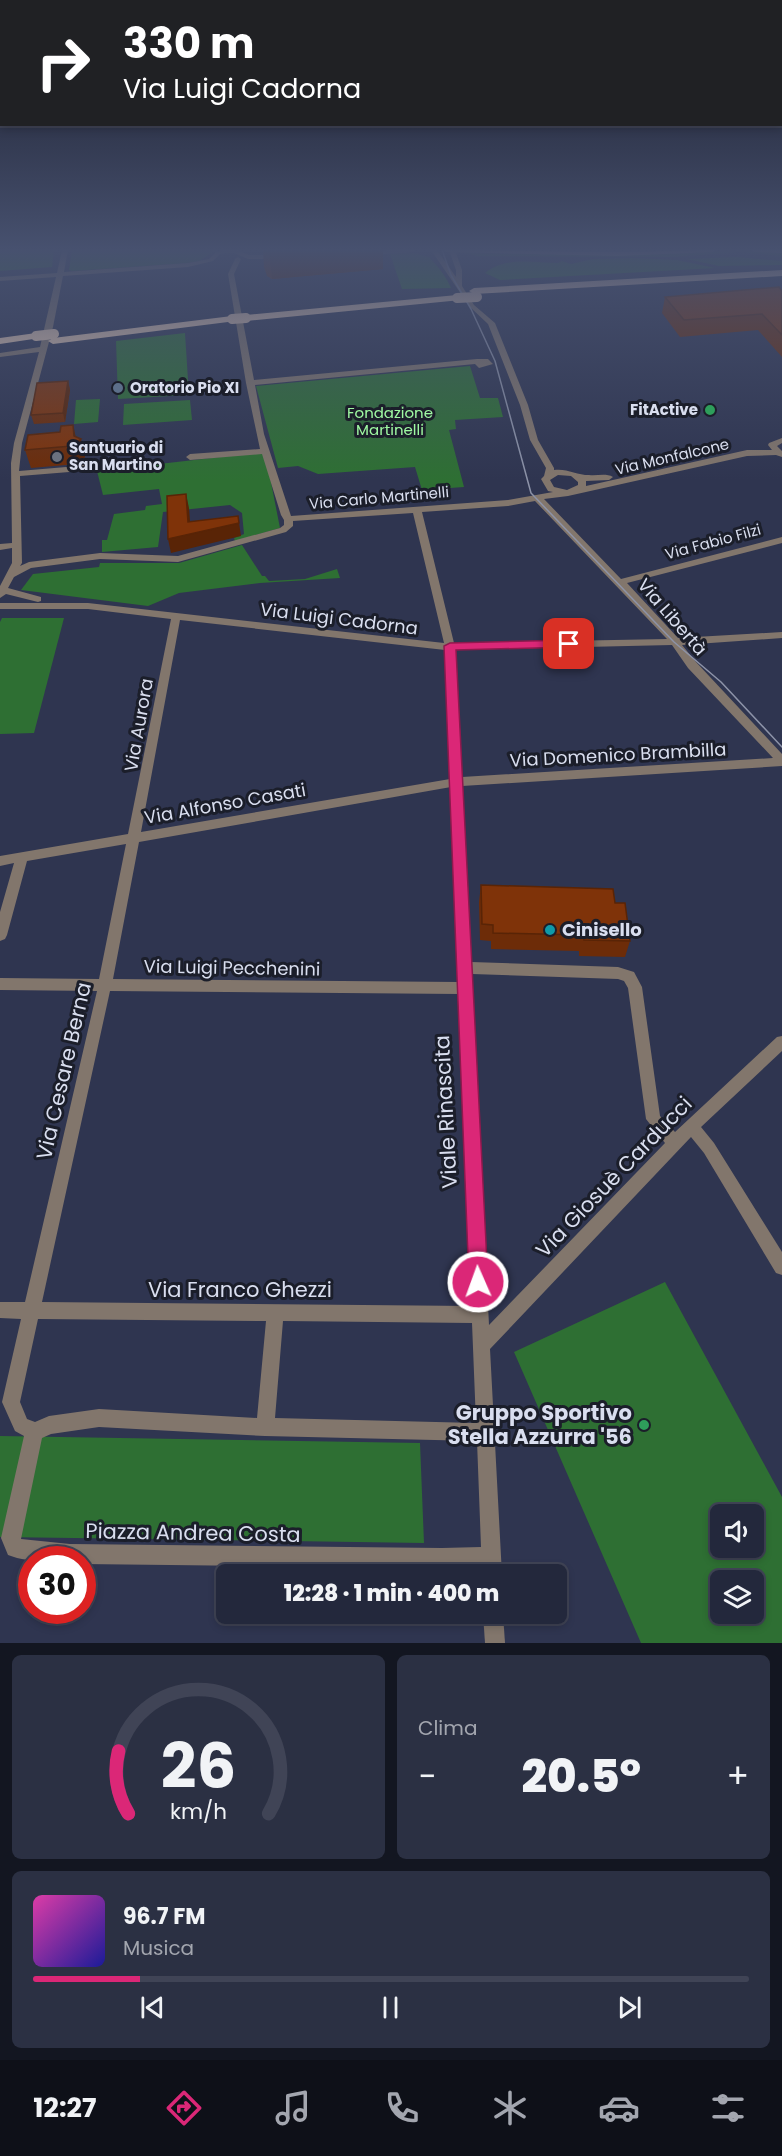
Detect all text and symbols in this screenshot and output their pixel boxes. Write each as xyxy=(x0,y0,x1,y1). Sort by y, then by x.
text: 330 m xyxy=(123,14,255,73)
icon: right xyxy=(24,24,102,102)
text: Via Luigi Cadorna xyxy=(123,70,361,107)
place label: Oratorio Pio XI xyxy=(130,377,239,398)
marker: Oratorio Pio XI xyxy=(111,381,125,395)
place label: FitActive xyxy=(630,399,698,420)
park label: Fondazione Martinelli xyxy=(347,402,433,440)
marker: FitActive xyxy=(703,403,717,417)
street label: Via Monfalcone xyxy=(613,433,731,480)
place label: Santuario di San Martino xyxy=(69,437,163,475)
marker: Santuario di San Martino xyxy=(50,450,64,464)
street label: Via Carlo Martinelli xyxy=(308,481,450,514)
street label: Via Fabio Filzi xyxy=(663,519,763,564)
street label: Via Libertà xyxy=(632,573,713,661)
street label: Via Luigi Cadorna xyxy=(259,596,419,641)
pin xyxy=(543,618,594,669)
icon: arrive xyxy=(552,627,585,660)
street label: Via Aurora xyxy=(118,676,159,774)
street label: Via Domenico Brambilla xyxy=(509,736,727,773)
street label: Via Alfonso Casati xyxy=(142,777,308,830)
place label: Cinisello xyxy=(562,917,642,942)
marker: Cinisello xyxy=(543,923,557,937)
street label: Via Luigi Pecchenini xyxy=(143,953,321,982)
street label: Via Cesare Berna xyxy=(29,979,98,1163)
street label: Viale Rinascita xyxy=(427,1035,464,1190)
street label: Via Giosuè Carducci xyxy=(529,1090,698,1264)
position arrow xyxy=(446,1250,510,1314)
street label: Via Franco Ghezzi xyxy=(148,1275,332,1304)
place label: Gruppo Sportivo Stella Azzurra '56 xyxy=(448,1398,632,1451)
marker: Gruppo Sportivo Stella Azzurra '56 xyxy=(637,1418,651,1432)
map controls xyxy=(710,1504,764,1624)
button: sound xyxy=(710,1504,764,1558)
street label: Piazza Andrea Costa xyxy=(85,1516,301,1549)
speed limit sign: 30 xyxy=(18,1546,96,1624)
button: layers xyxy=(710,1570,764,1624)
text: 12:28 · 1 min · 400 m xyxy=(284,1578,499,1609)
text: Clima xyxy=(418,1714,477,1742)
text: 26 xyxy=(161,1722,236,1810)
text: 20.5° xyxy=(521,1745,641,1808)
text: − xyxy=(418,1753,436,1800)
text: + xyxy=(726,1753,749,1800)
text: km/h xyxy=(170,1796,227,1827)
text: 96.7 FM xyxy=(123,1901,205,1932)
text: Musica xyxy=(123,1934,194,1962)
icon: previous xyxy=(136,1991,169,2024)
icon: pause xyxy=(374,1991,407,2024)
icon: next xyxy=(613,1991,646,2024)
icon: directions xyxy=(163,2087,205,2129)
icon: music xyxy=(272,2087,314,2129)
icon: phone xyxy=(381,2087,423,2129)
icon: climate xyxy=(489,2087,531,2129)
icon: car xyxy=(598,2087,640,2129)
icon: filters xyxy=(707,2087,749,2129)
text: 12:27 xyxy=(33,2089,96,2126)

